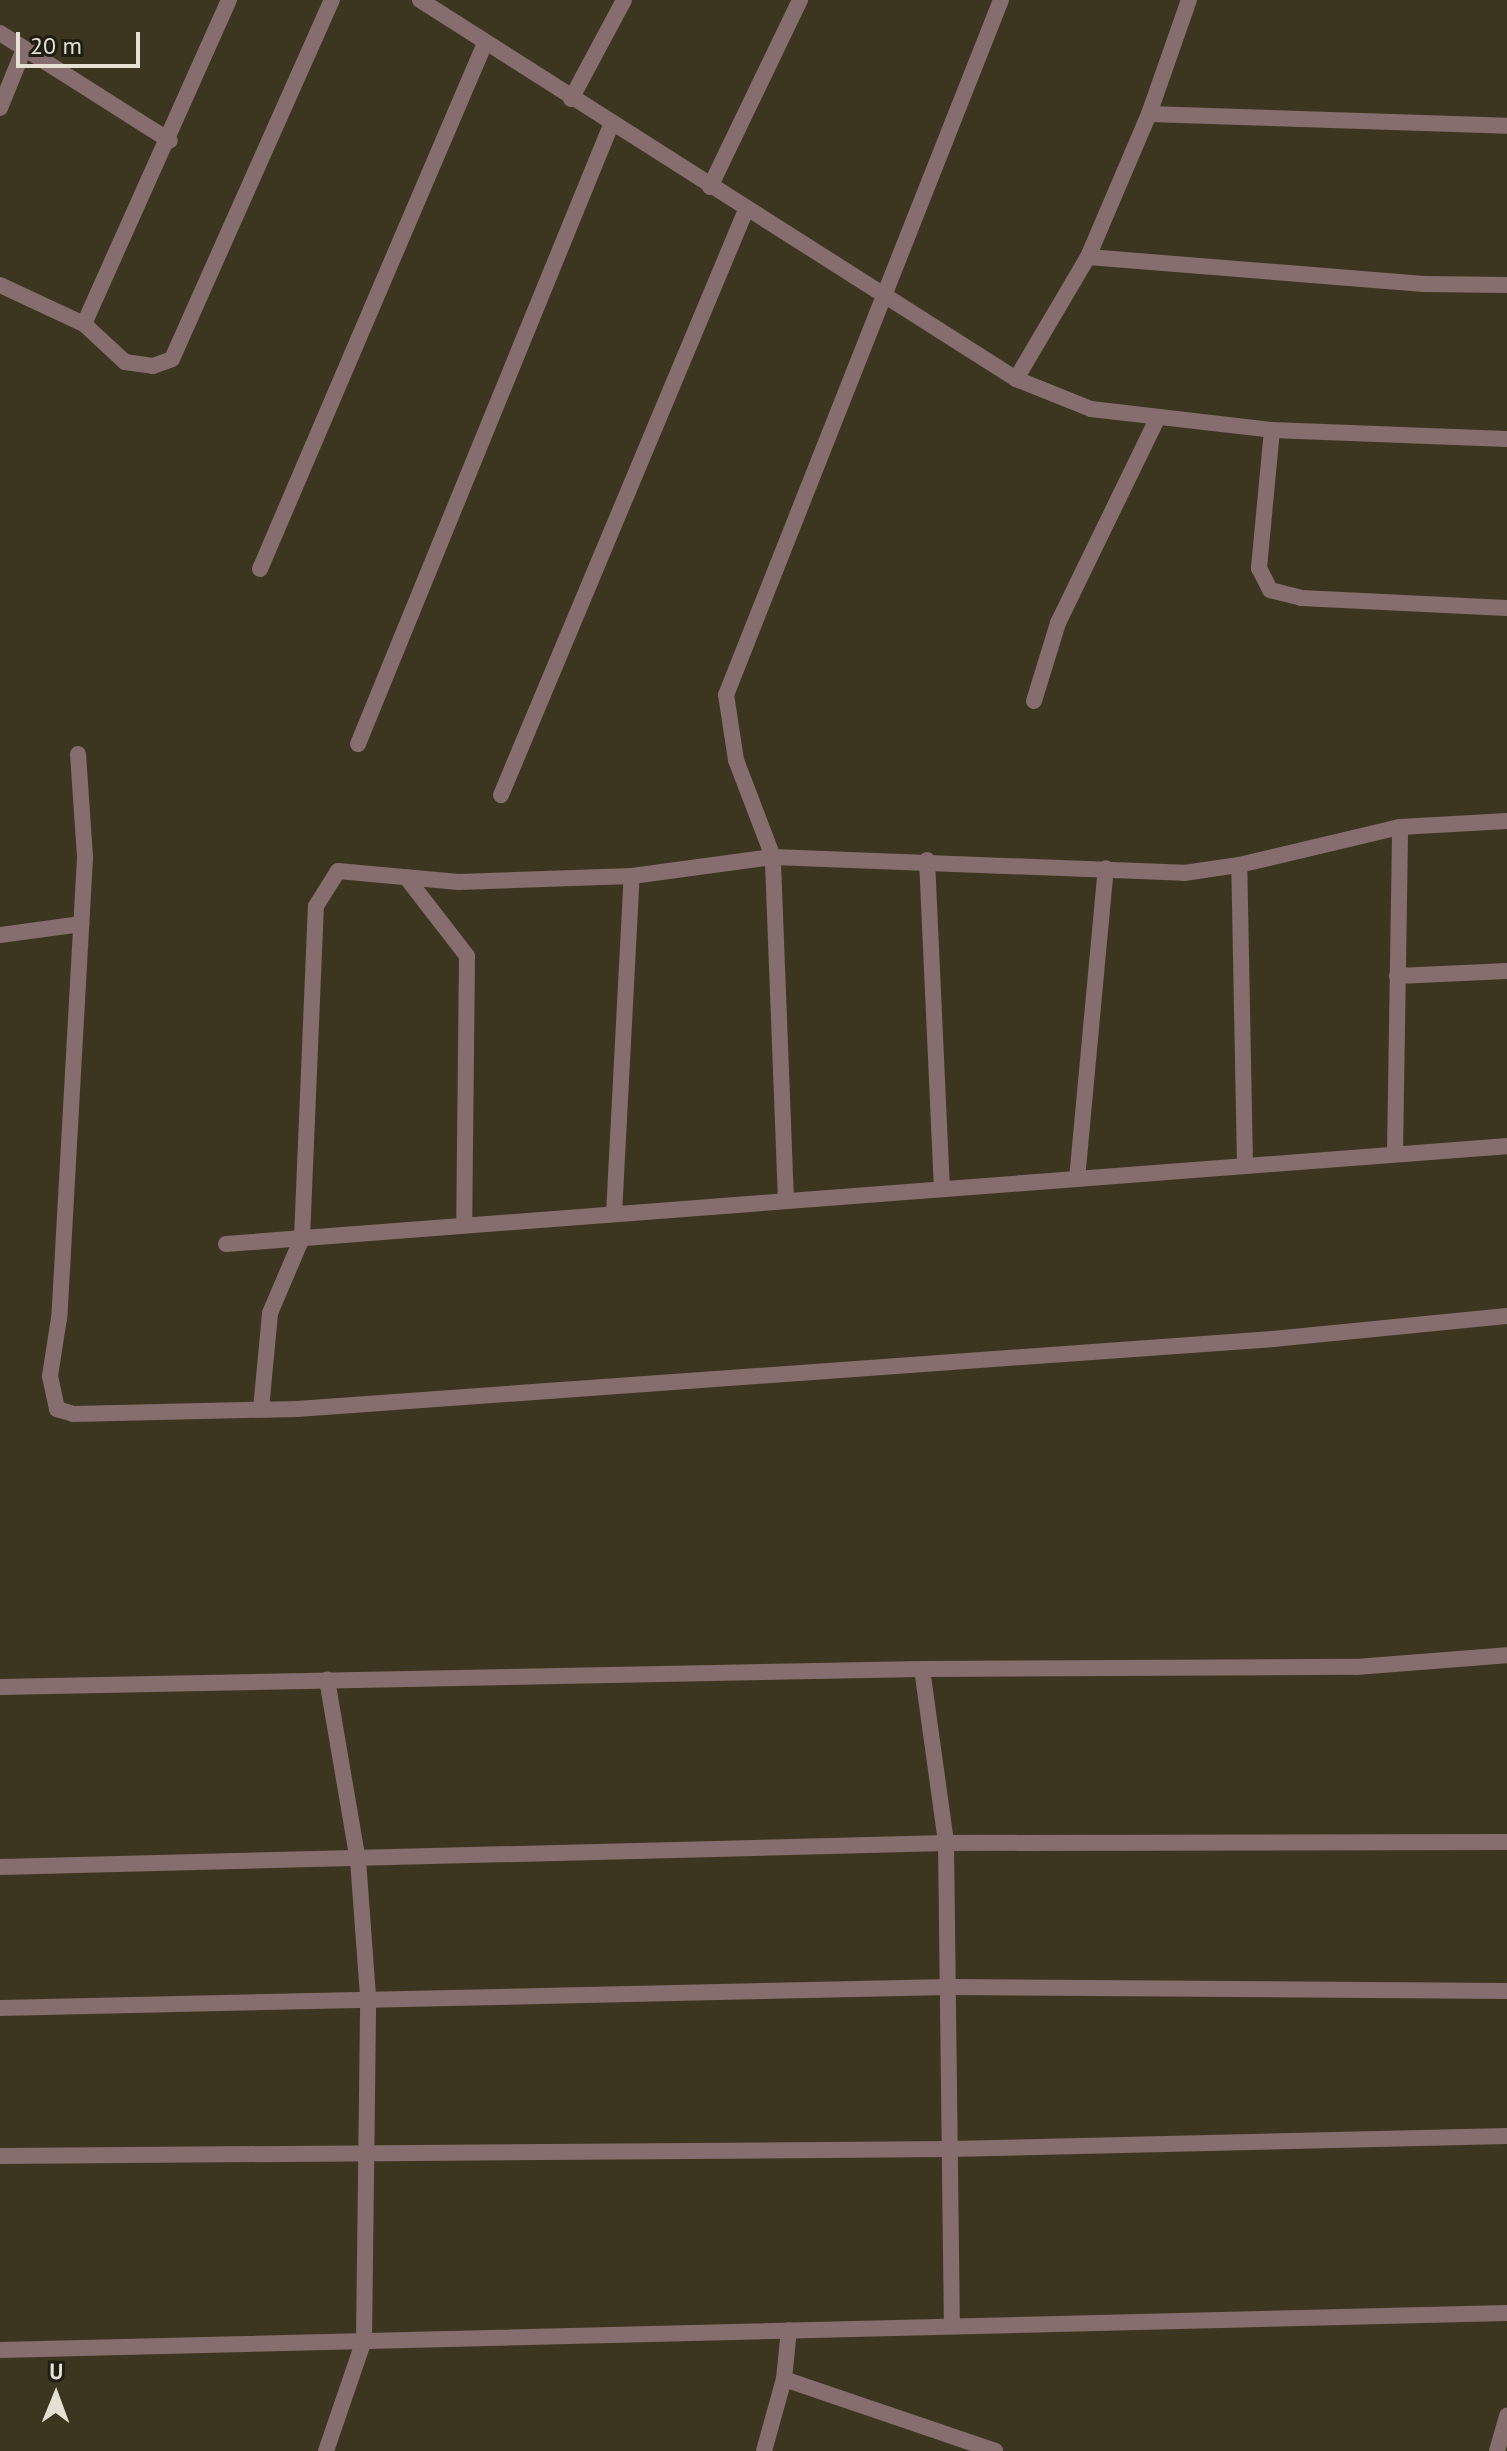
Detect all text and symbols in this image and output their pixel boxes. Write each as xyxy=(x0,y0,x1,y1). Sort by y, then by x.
scale bar xyxy=(20,16,144,66)
text: 20 m xyxy=(30,30,82,61)
north arrow xyxy=(16,2355,96,2435)
text: U xyxy=(49,2357,64,2385)

